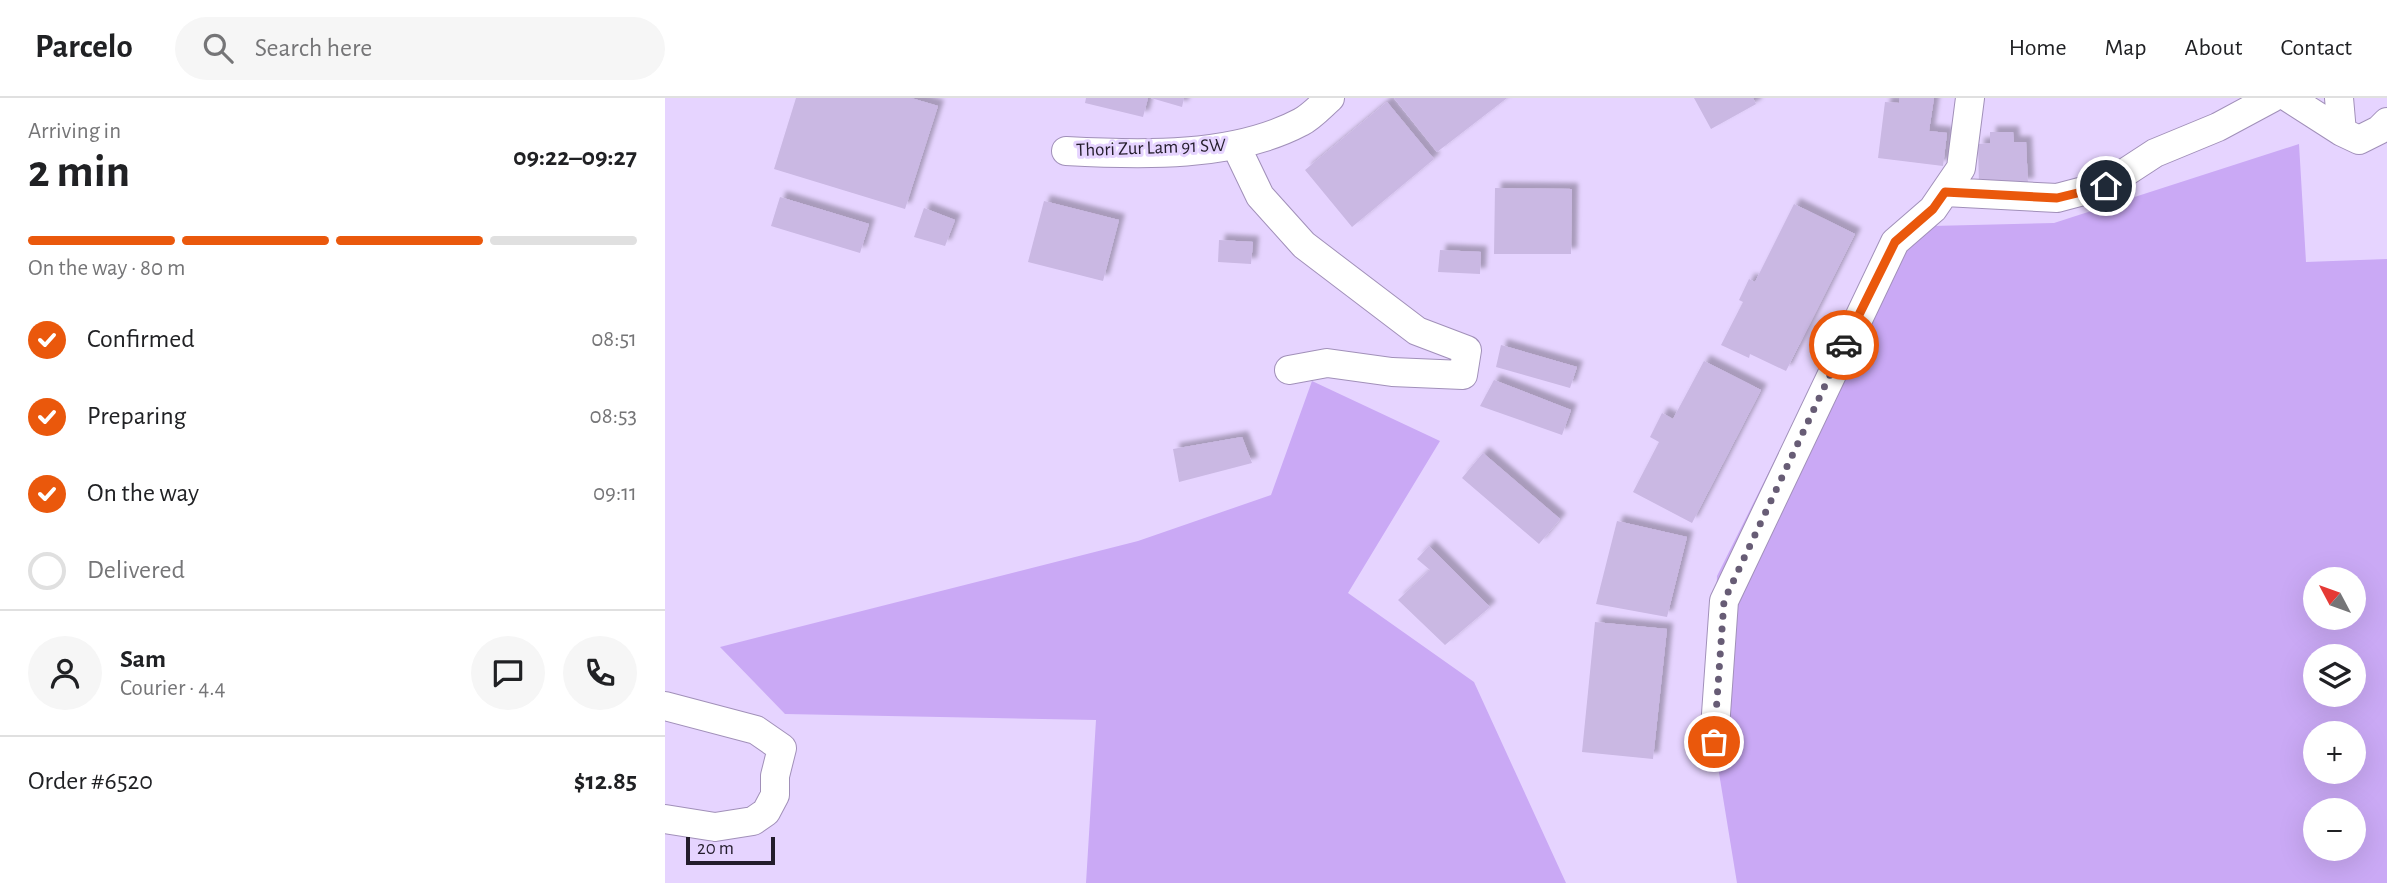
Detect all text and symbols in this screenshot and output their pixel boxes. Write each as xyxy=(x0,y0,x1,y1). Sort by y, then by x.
search box xyxy=(175,17,665,80)
icon: search xyxy=(199,29,237,67)
text: Parcelo xyxy=(35,31,133,64)
text: Search here xyxy=(255,35,372,61)
text: Home xyxy=(2009,36,2067,60)
text: Map xyxy=(2105,36,2147,60)
text: About xyxy=(2185,36,2242,60)
text: Contact xyxy=(2280,36,2352,60)
text: Arriving in xyxy=(28,120,121,143)
street label: Thori Zur Lam 91 SW xyxy=(1076,136,1226,160)
text: 09:22–09:27 xyxy=(513,144,637,170)
text: 2 min xyxy=(28,149,130,195)
pin xyxy=(2076,156,2136,216)
icon: home xyxy=(2087,167,2125,205)
text: On the way · 80 m xyxy=(28,257,185,280)
courier xyxy=(1809,310,1879,380)
icon: check xyxy=(28,321,66,359)
text: Confirmed xyxy=(87,326,195,352)
icon: car xyxy=(1825,326,1863,364)
text: 08:51 xyxy=(591,328,637,351)
icon: check xyxy=(28,398,66,436)
text: Preparing xyxy=(87,403,186,429)
text: 08:53 xyxy=(590,405,637,428)
icon: check xyxy=(28,475,66,513)
text: On the way xyxy=(87,480,199,506)
text: 09:11 xyxy=(593,482,637,505)
text: Delivered xyxy=(87,557,185,583)
north arrow xyxy=(2303,567,2366,630)
map controls xyxy=(2303,567,2366,861)
button: person xyxy=(28,636,102,710)
button: chat xyxy=(471,636,545,710)
button: phone xyxy=(563,636,637,710)
button: layers xyxy=(2303,644,2366,707)
text: Sam xyxy=(120,646,166,672)
text: Courier · 4.4 xyxy=(120,677,226,700)
pin xyxy=(1684,712,1744,772)
button: + xyxy=(2303,721,2366,784)
icon: bag xyxy=(1695,723,1733,761)
text: Order #6520 xyxy=(28,768,153,794)
text: $12.85 xyxy=(574,768,637,794)
button: − xyxy=(2303,798,2366,861)
scale bar xyxy=(686,834,775,866)
text: 20 m xyxy=(697,839,734,858)

